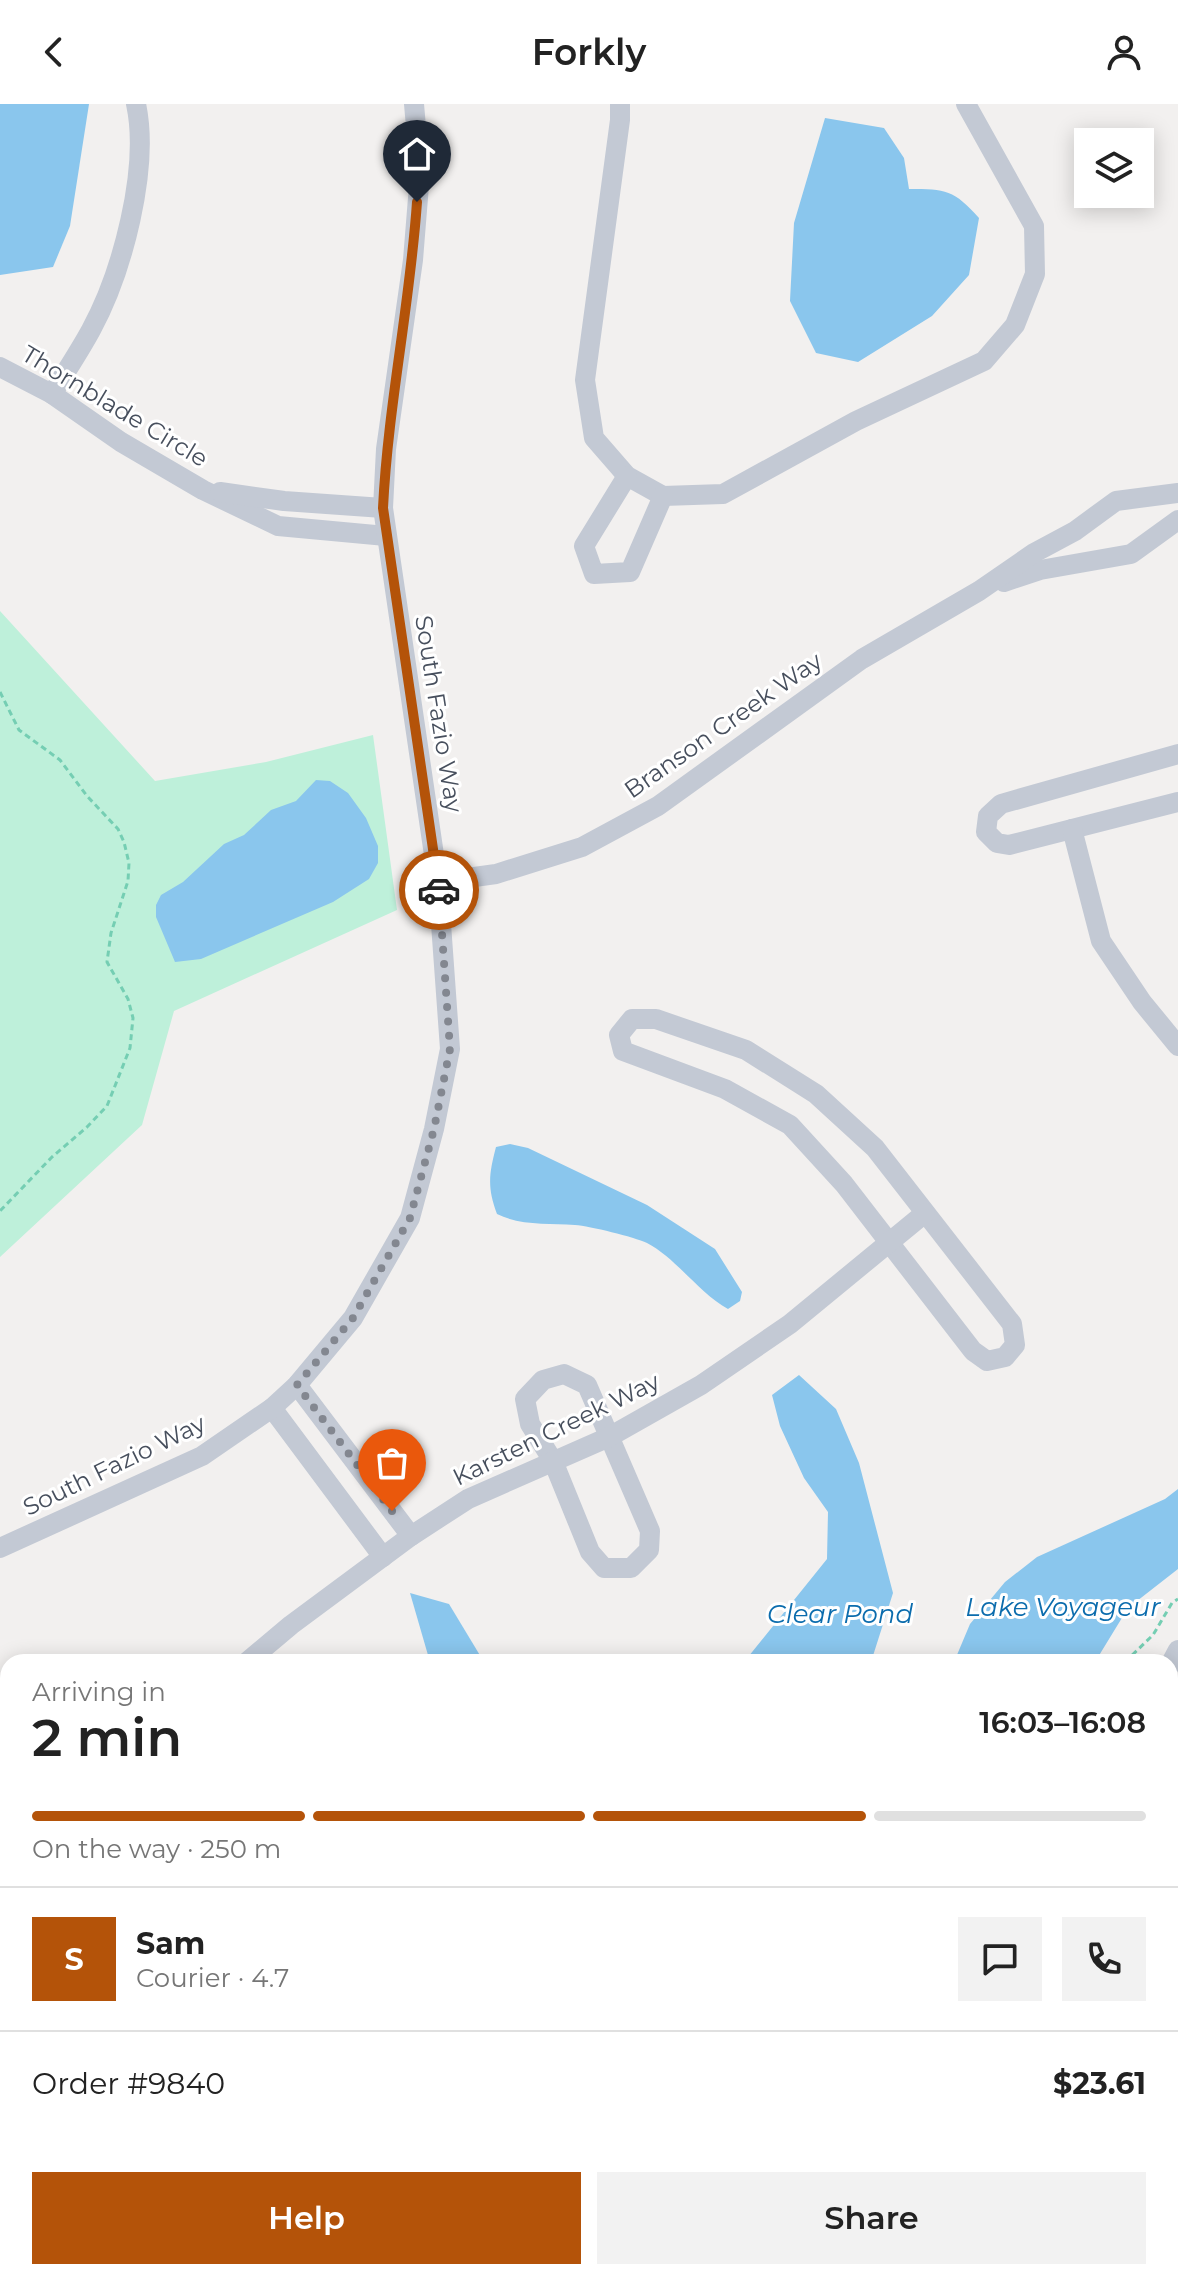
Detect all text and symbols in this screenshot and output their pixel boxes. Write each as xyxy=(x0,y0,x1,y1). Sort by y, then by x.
icon: back xyxy=(32,30,76,74)
text: Forkly xyxy=(532,30,646,74)
icon: person xyxy=(1102,30,1146,74)
pin xyxy=(383,120,451,202)
map controls xyxy=(1074,128,1154,208)
button: layers xyxy=(1074,128,1154,208)
icon: home xyxy=(395,132,439,176)
street label: Thornblade Circle xyxy=(17,339,213,473)
street label: South Fazio Way xyxy=(409,613,469,815)
street label: Branson Creek Way xyxy=(619,646,827,804)
courier xyxy=(399,850,479,930)
icon: car xyxy=(417,868,461,912)
street label: Karsten Creek Way xyxy=(448,1366,664,1492)
street label: South Fazio Way xyxy=(18,1408,210,1522)
pin xyxy=(358,1429,426,1511)
icon: bag xyxy=(370,1441,414,1485)
water label: Lake Voyageur xyxy=(965,1591,1161,1623)
water label: Clear Pond xyxy=(767,1598,913,1630)
text: Arriving in xyxy=(32,1676,166,1708)
text: 16:03–16:08 xyxy=(979,1704,1146,1741)
text: 2 min xyxy=(32,1706,182,1769)
text: On the way · 250 m xyxy=(32,1833,281,1865)
button: chat xyxy=(958,1917,1042,2001)
button: phone xyxy=(1062,1917,1146,2001)
text: Sam xyxy=(136,1925,205,1962)
text: S xyxy=(64,1941,84,1978)
text: Courier · 4.7 xyxy=(136,1962,289,1994)
text: Order #9840 xyxy=(32,2065,225,2102)
text: $23.61 xyxy=(1053,2065,1146,2102)
button: Help xyxy=(32,2172,581,2264)
button: Share xyxy=(597,2172,1146,2264)

